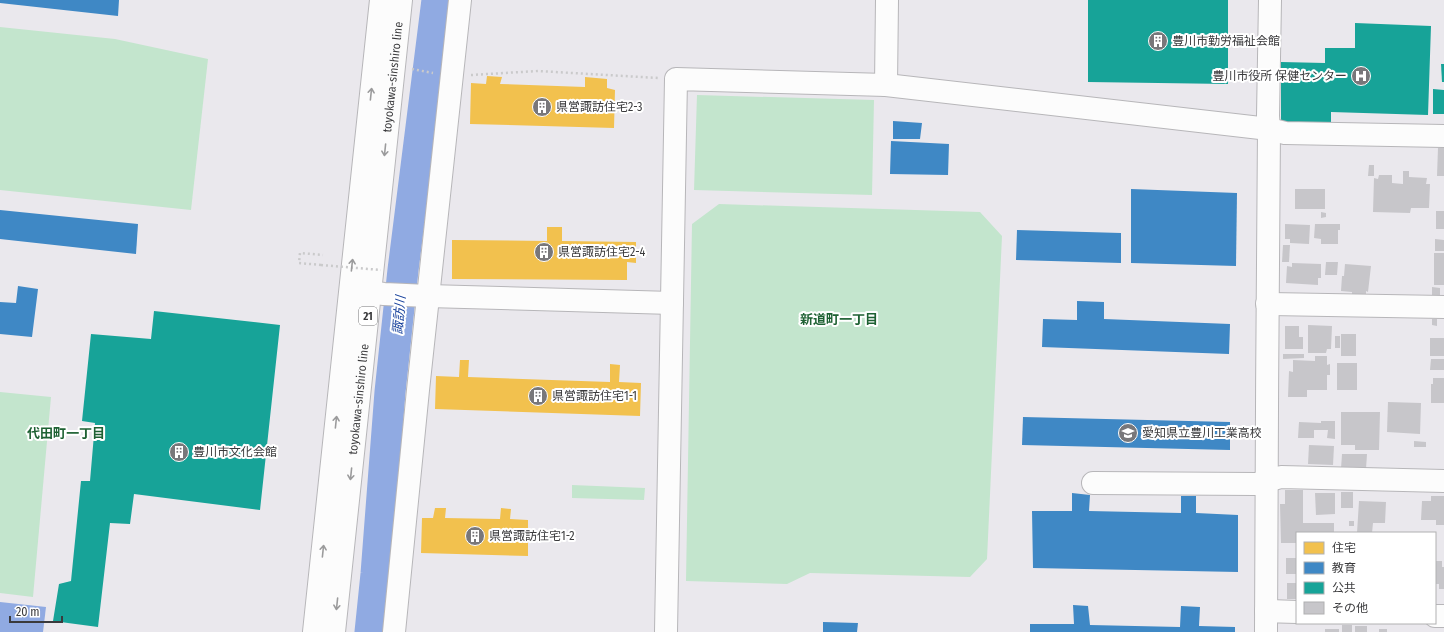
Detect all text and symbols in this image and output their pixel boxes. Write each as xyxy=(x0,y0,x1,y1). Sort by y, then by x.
street label: toyokawa-sinshiro line xyxy=(380,21,406,133)
building icon: 豊川市勤労福祉会館 xyxy=(1147,30,1169,52)
place label: 豊川市勤労福祉会館 xyxy=(1172,34,1280,48)
hospital icon: 豊川市役所 保健センター xyxy=(1350,65,1372,87)
place label: 豊川市役所 保健センター xyxy=(1212,69,1347,83)
one-way arrow xyxy=(367,88,375,101)
building icon: 県営諏訪住宅2-3 xyxy=(531,96,553,118)
place label: 県営諏訪住宅2-3 xyxy=(556,100,642,114)
one-way arrow xyxy=(381,143,389,156)
building icon: 県営諏訪住宅2-4 xyxy=(533,241,555,263)
place label: 県営諏訪住宅2-4 xyxy=(558,245,646,259)
one-way arrow xyxy=(348,259,356,272)
water label: 諏訪川 xyxy=(390,293,408,335)
road number: 21 xyxy=(359,307,377,325)
district label: 新道町一丁目 xyxy=(800,312,878,327)
street label: toyokawa-sinshiro line xyxy=(346,343,372,455)
building icon: 県営諏訪住宅1-1 xyxy=(527,385,549,407)
place label: 県営諏訪住宅1-1 xyxy=(552,389,637,403)
one-way arrow xyxy=(332,416,340,429)
school or university icon: 愛知県立豊川工業高校 xyxy=(1117,422,1139,444)
district label: 代田町一丁目 xyxy=(27,426,105,441)
place label: 愛知県立豊川工業高校 xyxy=(1142,426,1262,440)
building icon: 豊川市文化会館 xyxy=(168,441,190,463)
place label: 豊川市文化会館 xyxy=(193,445,277,459)
one-way arrow xyxy=(347,467,354,480)
building icon: 県営諏訪住宅1-2 xyxy=(464,525,486,547)
place label: 県営諏訪住宅1-2 xyxy=(489,529,575,543)
legend xyxy=(1296,532,1436,624)
text: 住宅 xyxy=(1332,541,1356,555)
one-way arrow xyxy=(319,545,326,558)
text: 教育 xyxy=(1332,561,1356,575)
text: 公共 xyxy=(1332,581,1356,595)
one-way arrow xyxy=(333,597,341,610)
scale bar xyxy=(10,598,62,624)
text: その他 xyxy=(1332,601,1368,615)
text: 20 m xyxy=(16,605,40,619)

